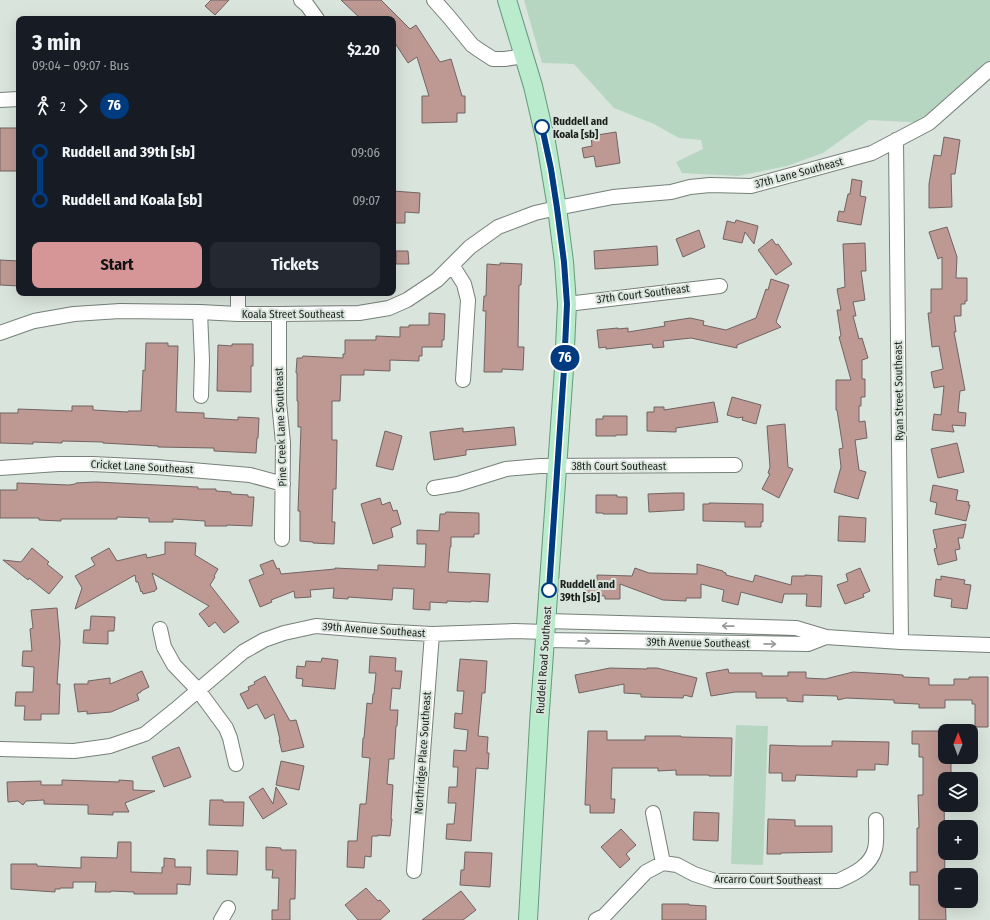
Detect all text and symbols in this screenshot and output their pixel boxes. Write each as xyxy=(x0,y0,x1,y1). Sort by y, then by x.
text: 3 min xyxy=(32,29,81,56)
text: $2.20 xyxy=(347,41,380,59)
text: 09:04 – 09:07 · Bus xyxy=(32,58,129,73)
icon: walk xyxy=(32,95,54,117)
icon: forward xyxy=(72,95,94,117)
text: 76 xyxy=(108,97,121,114)
text: 2 xyxy=(60,99,66,114)
place label: Ruddell and Koala [sb] xyxy=(553,115,608,141)
marker: Ruddell and Koala [sb] xyxy=(534,119,550,135)
text: Ruddell and 39th [sb] xyxy=(62,143,195,161)
text: 09:06 xyxy=(351,145,380,160)
street label: 37th Lane Southeast xyxy=(754,155,845,191)
text: Ruddell and Koala [sb] xyxy=(62,191,202,209)
text: 09:07 xyxy=(352,193,380,208)
button: Start xyxy=(32,242,202,288)
button: Tickets xyxy=(210,242,380,288)
street label: 37th Court Southeast xyxy=(596,282,691,306)
street label: Koala Street Southeast xyxy=(242,308,345,321)
street label: Ryan Street Southeast xyxy=(892,341,906,441)
line badge: 76 xyxy=(547,345,583,371)
text: 76 xyxy=(558,349,572,366)
street label: Pine Creek Lane Southeast xyxy=(272,367,290,487)
street label: Cricket Lane Southeast xyxy=(90,458,194,476)
street label: 38th Court Southeast xyxy=(572,460,667,473)
place label: Ruddell and 39th [sb] xyxy=(559,578,615,604)
marker: Ruddell and 39th [sb] xyxy=(541,582,557,598)
street label: Ruddell Road Southeast xyxy=(534,605,554,714)
street label: 39th Avenue Southeast xyxy=(322,620,426,640)
one-way arrow xyxy=(722,622,735,630)
street label: 39th Avenue Southeast xyxy=(646,636,750,650)
one-way arrow xyxy=(577,637,590,645)
one-way arrow xyxy=(763,640,776,648)
street label: Northridge Place Southeast xyxy=(412,691,434,815)
north arrow xyxy=(938,724,978,764)
map controls xyxy=(938,724,978,908)
button: layers xyxy=(938,772,978,812)
button: + xyxy=(938,820,978,860)
button: − xyxy=(938,868,978,908)
street label: Arcarro Court Southeast xyxy=(714,873,822,887)

